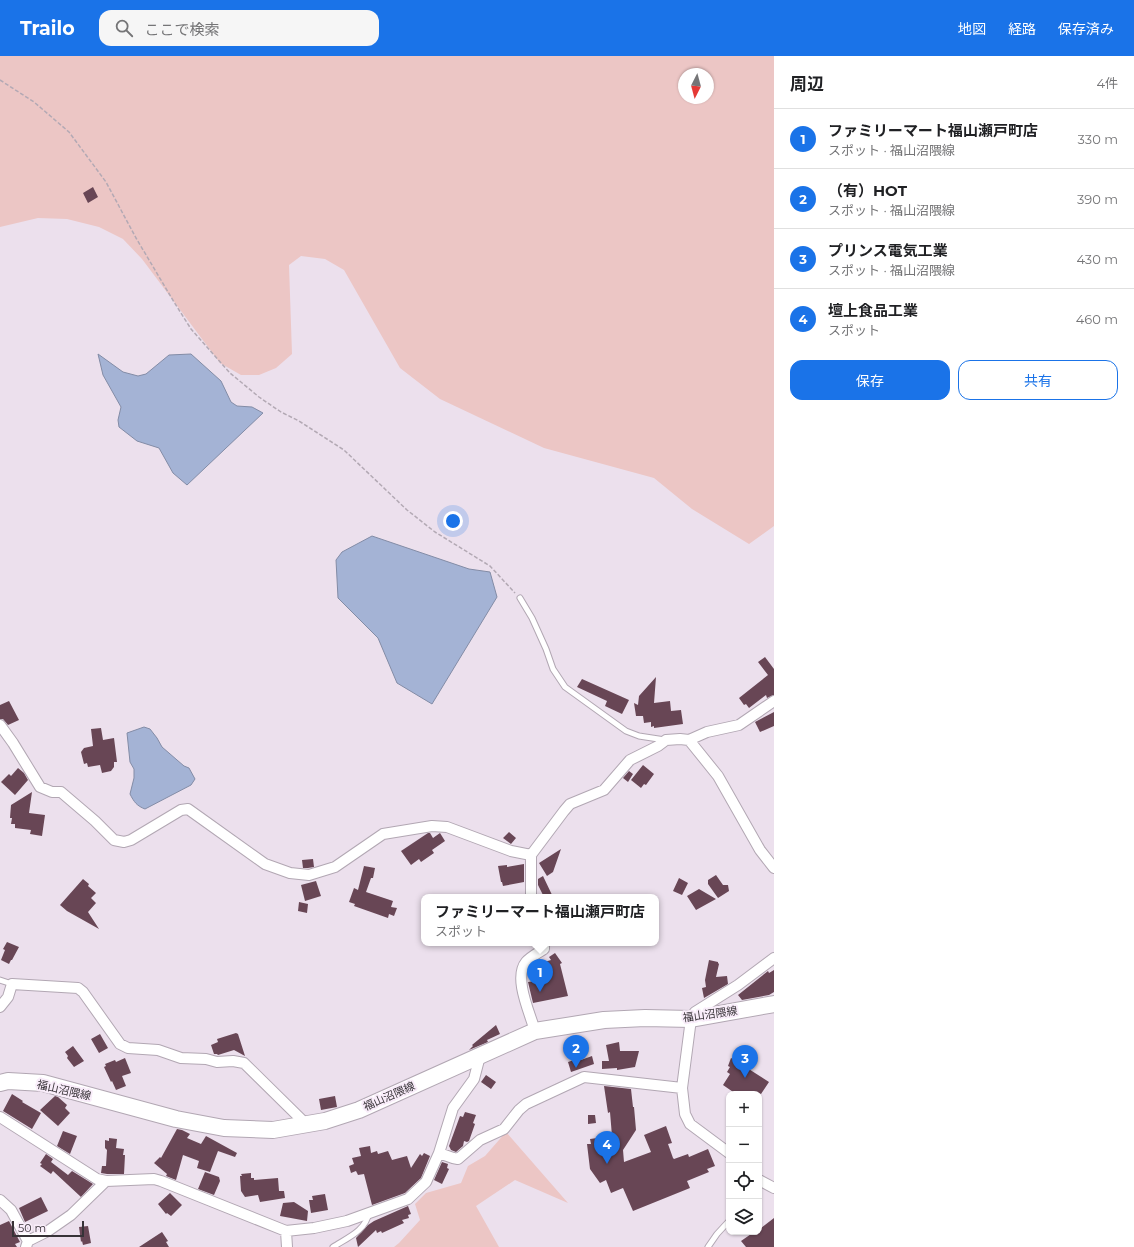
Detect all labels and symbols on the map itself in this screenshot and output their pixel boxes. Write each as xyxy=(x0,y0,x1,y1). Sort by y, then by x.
north arrow xyxy=(678,68,714,104)
your location xyxy=(443,511,463,531)
pin: 1 xyxy=(527,959,553,992)
street label: 福山沼隈線 xyxy=(682,1003,738,1025)
pin: 2 xyxy=(563,1035,589,1068)
pin: 3 xyxy=(732,1045,758,1078)
street label: 福山沼隈線 xyxy=(36,1077,92,1103)
street label: 福山沼隈線 xyxy=(361,1078,417,1114)
pin: 4 xyxy=(594,1131,620,1164)
scale bar xyxy=(12,1219,84,1238)

